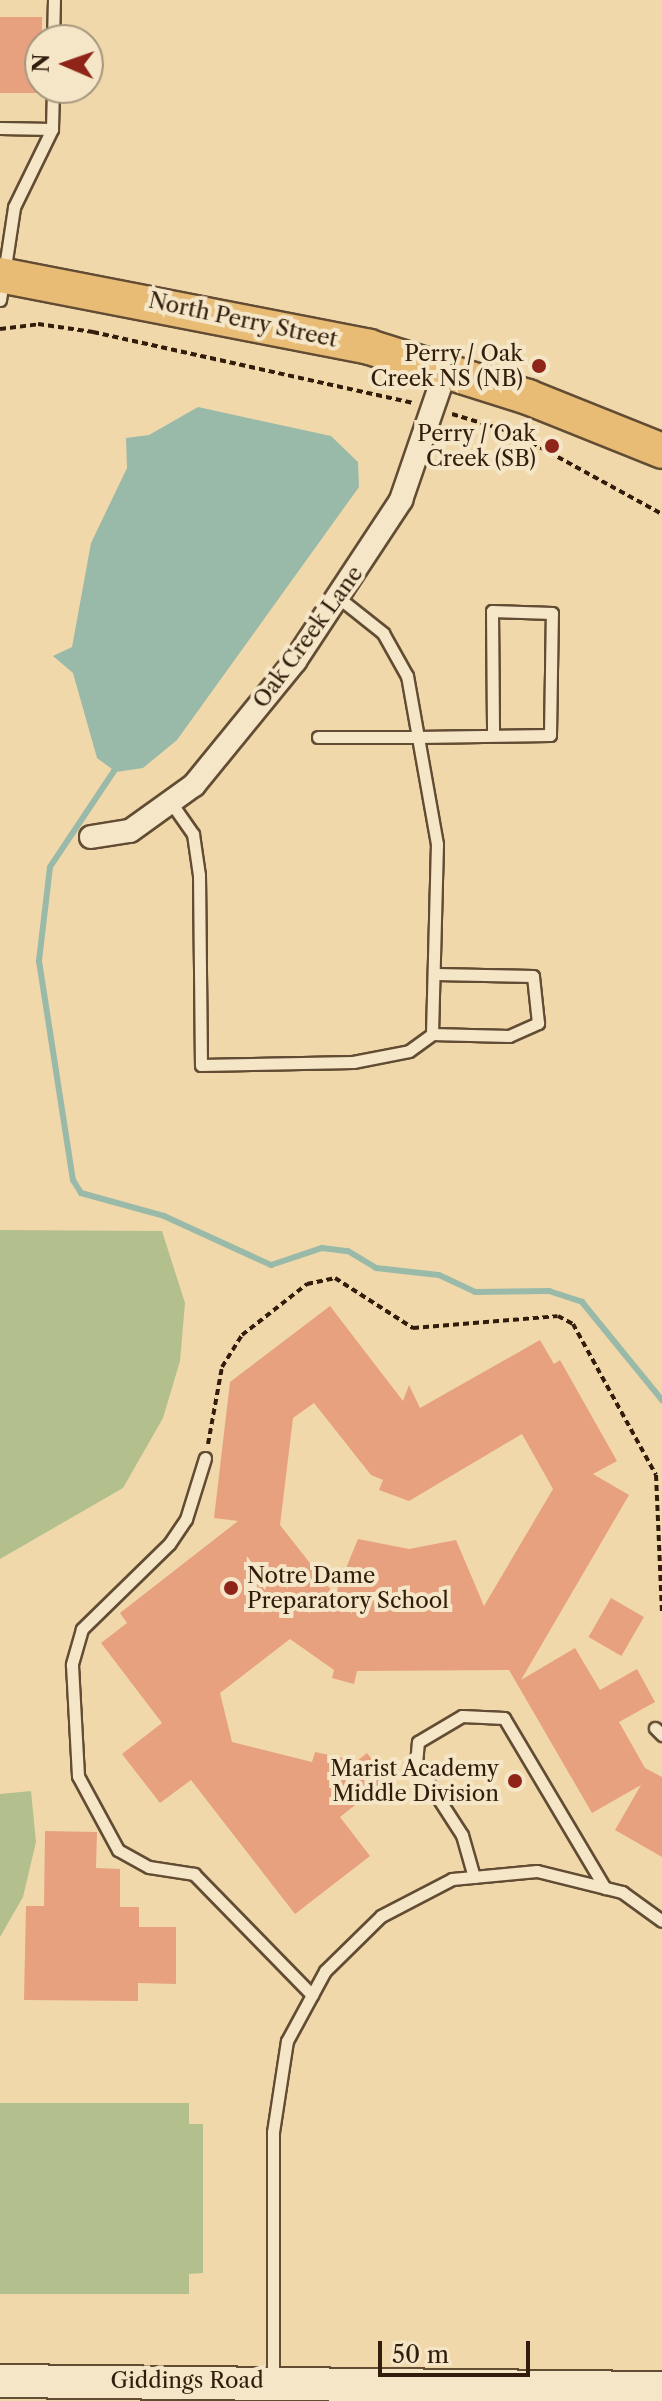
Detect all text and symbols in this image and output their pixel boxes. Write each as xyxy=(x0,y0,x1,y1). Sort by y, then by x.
north arrow xyxy=(24,24,104,104)
text: N xyxy=(28,53,55,73)
street label: North Perry Street xyxy=(146,287,340,353)
place label: Perry / Oak Creek NS (NB) xyxy=(370,340,523,392)
marker: Perry / Oak Creek NS (NB) xyxy=(530,357,548,375)
place label: Perry / Oak Creek (SB) xyxy=(417,420,536,472)
marker: Perry / Oak Creek (SB) xyxy=(543,437,561,455)
street label: Oak Creek Lane xyxy=(247,561,369,713)
place label: Notre Dame Preparatory School xyxy=(247,1562,449,1614)
marker: Notre Dame Preparatory School xyxy=(222,1579,240,1597)
place label: Marist Academy Middle Division xyxy=(329,1755,499,1806)
marker: Marist Academy Middle Division xyxy=(506,1772,524,1790)
scale bar xyxy=(382,2325,534,2375)
text: 50 m xyxy=(392,2340,449,2369)
street label: Giddings Road xyxy=(110,2368,264,2394)

